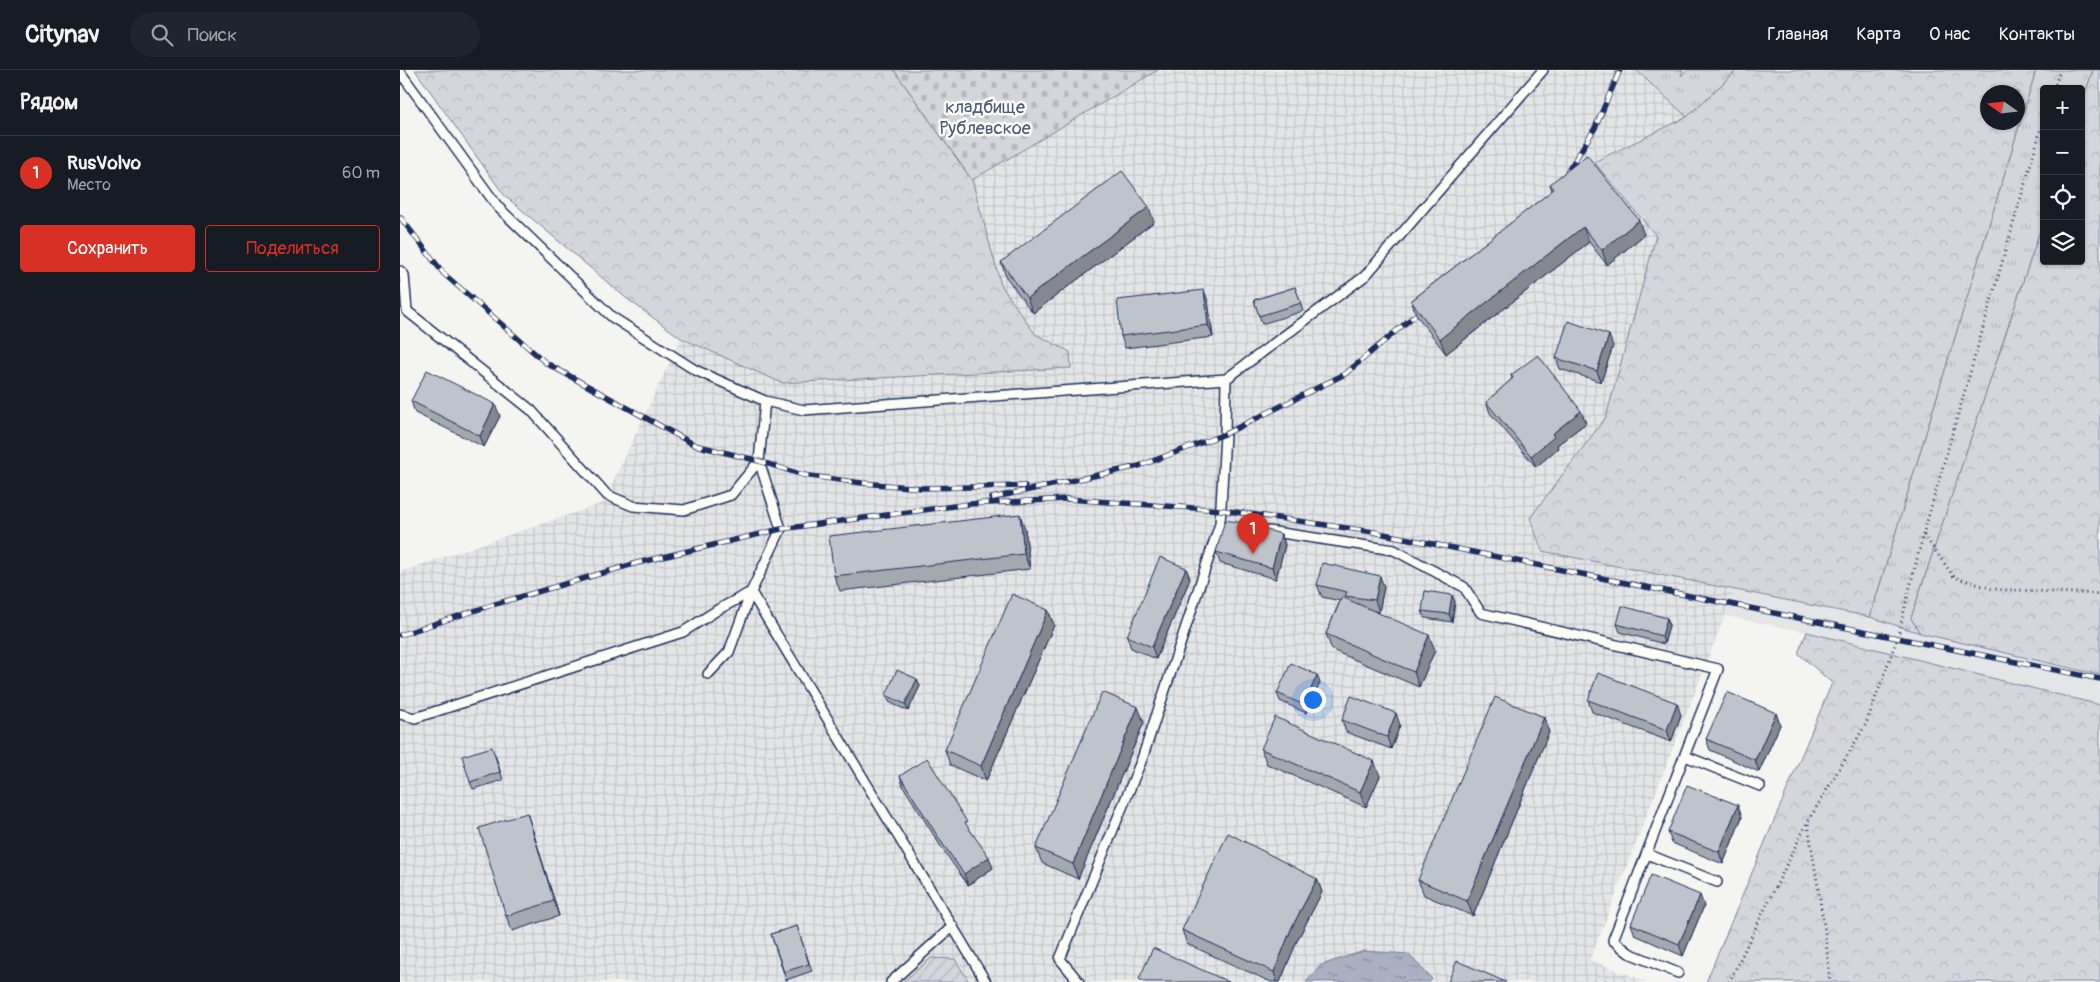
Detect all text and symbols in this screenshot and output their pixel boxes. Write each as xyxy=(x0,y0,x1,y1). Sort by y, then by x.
search box xyxy=(130,12,480,57)
text: Citynav xyxy=(25,20,100,49)
icon: search xyxy=(148,21,176,49)
text: Поиск xyxy=(188,23,237,47)
text: Главная xyxy=(1767,23,1828,46)
text: Карта xyxy=(1856,23,1901,46)
text: О нас xyxy=(1929,23,1971,46)
text: Контакты xyxy=(1999,23,2075,46)
north arrow xyxy=(1980,85,2025,130)
map controls xyxy=(2040,85,2085,265)
button: + xyxy=(2040,85,2085,130)
text: Рядом xyxy=(20,89,78,116)
park label: кладбище Рублевское xyxy=(939,96,1031,140)
button: − xyxy=(2040,130,2085,175)
text: RusVolvo xyxy=(67,151,141,175)
text: 1 xyxy=(33,163,39,183)
text: 60 m xyxy=(342,163,380,183)
text: Место xyxy=(67,175,111,195)
button: locate xyxy=(2040,175,2085,220)
button: layers xyxy=(2040,220,2085,265)
button: Сохранить xyxy=(20,225,195,272)
button: Поделиться xyxy=(205,225,380,272)
pin: 1 xyxy=(1237,513,1269,554)
your location xyxy=(1300,687,1326,713)

